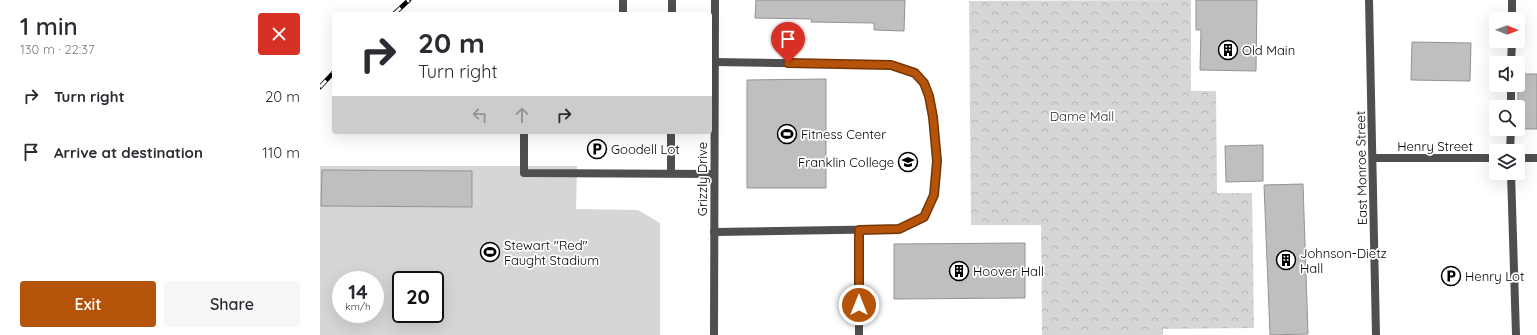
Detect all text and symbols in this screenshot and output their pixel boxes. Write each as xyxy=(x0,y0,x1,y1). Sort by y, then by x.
text: 1 min xyxy=(20,11,78,41)
north arrow xyxy=(1489,12,1525,48)
map controls xyxy=(1489,12,1525,180)
button: close xyxy=(258,13,300,55)
pin xyxy=(771,22,805,63)
text: 20 m xyxy=(418,25,485,60)
icon: right xyxy=(352,28,404,80)
icon: arrive xyxy=(777,28,799,50)
building icon: Old Main xyxy=(1217,39,1239,61)
text: 130 m · 22:37 xyxy=(20,41,95,57)
place label: Old Main xyxy=(1242,42,1295,58)
button: sound xyxy=(1489,56,1525,92)
text: Turn right xyxy=(418,60,498,83)
icon: right xyxy=(20,85,42,107)
text: Turn right xyxy=(54,87,125,106)
text: 20 m xyxy=(265,87,300,106)
button: search xyxy=(1489,100,1525,136)
icon: left xyxy=(469,104,491,126)
icon: ahead xyxy=(511,104,533,126)
icon: right xyxy=(553,104,575,126)
park label: Dame Mall xyxy=(1050,108,1114,124)
street label: East Monroe Street xyxy=(1352,111,1370,225)
sports icon: Fitness Center xyxy=(776,123,798,145)
place label: Fitness Center xyxy=(801,126,886,142)
parking icon: Goodell Lot xyxy=(586,138,608,160)
street label: Henry Street xyxy=(1397,138,1473,154)
icon: arrive xyxy=(20,141,42,163)
place label: Goodell Lot xyxy=(611,141,680,157)
street label: Grizzly Drive xyxy=(694,142,710,216)
text: Arrive at destination xyxy=(54,143,203,162)
text: 110 m xyxy=(262,143,300,162)
button: layers xyxy=(1489,144,1525,180)
school or university icon: Franklin College xyxy=(897,151,919,173)
place label: Franklin College xyxy=(798,154,894,170)
place label: Stewart "Red" Faught Stadium xyxy=(504,237,599,268)
sports icon: Stewart "Red" Faught Stadium xyxy=(479,241,501,263)
place label: Johnson-Dietz Hall xyxy=(1300,245,1387,276)
building icon: Johnson-Dietz Hall xyxy=(1275,249,1297,271)
building icon: Hoover Hall xyxy=(948,260,970,282)
place label: Hoover Hall xyxy=(973,263,1044,279)
parking icon: Henry Lot xyxy=(1440,265,1462,287)
place label: Henry Lot xyxy=(1465,268,1524,284)
speed limit sign: 20 xyxy=(392,271,444,323)
text: 14 xyxy=(348,279,368,304)
button: Exit xyxy=(20,281,156,327)
button: Share xyxy=(164,281,300,327)
position arrow xyxy=(838,284,880,326)
text: km/h xyxy=(345,300,371,313)

